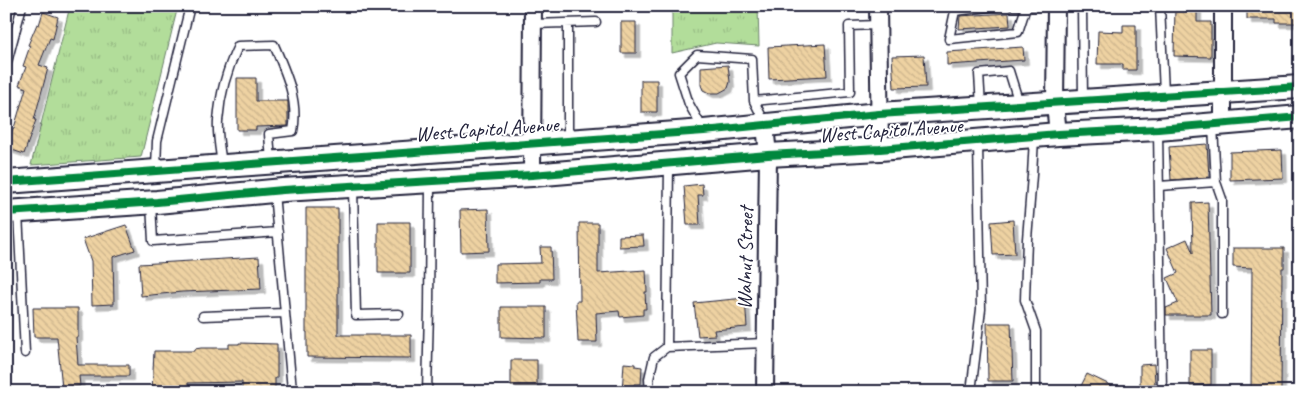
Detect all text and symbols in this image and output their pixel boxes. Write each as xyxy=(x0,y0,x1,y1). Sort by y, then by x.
street label: West Capitol Avenue xyxy=(415,111,561,147)
street label: West Capitol Avenue xyxy=(819,112,965,148)
street label: Walnut Street xyxy=(731,203,759,310)

